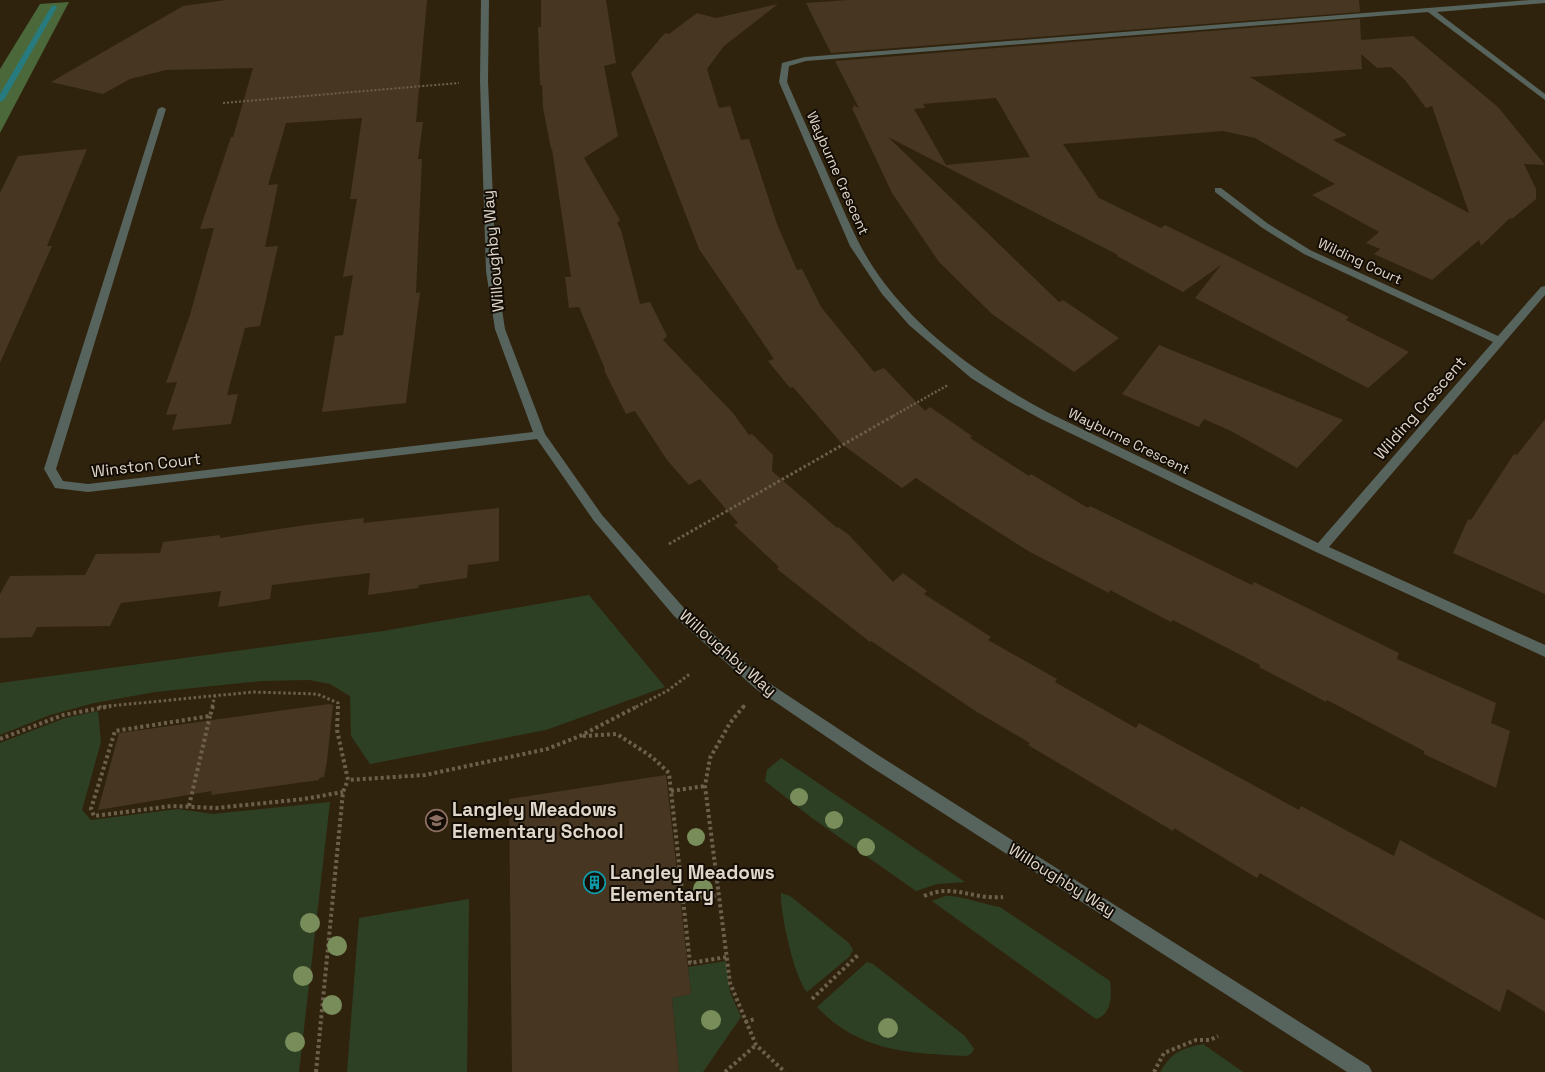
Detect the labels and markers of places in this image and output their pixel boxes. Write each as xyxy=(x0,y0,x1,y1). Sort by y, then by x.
place label: Langley Meadows Elementary School xyxy=(452,797,624,844)
school or university icon: Langley Meadows Elementary School xyxy=(424,808,448,832)
place label: Langley Meadows Elementary xyxy=(610,860,775,907)
building icon: Langley Meadows Elementary xyxy=(582,871,606,895)

